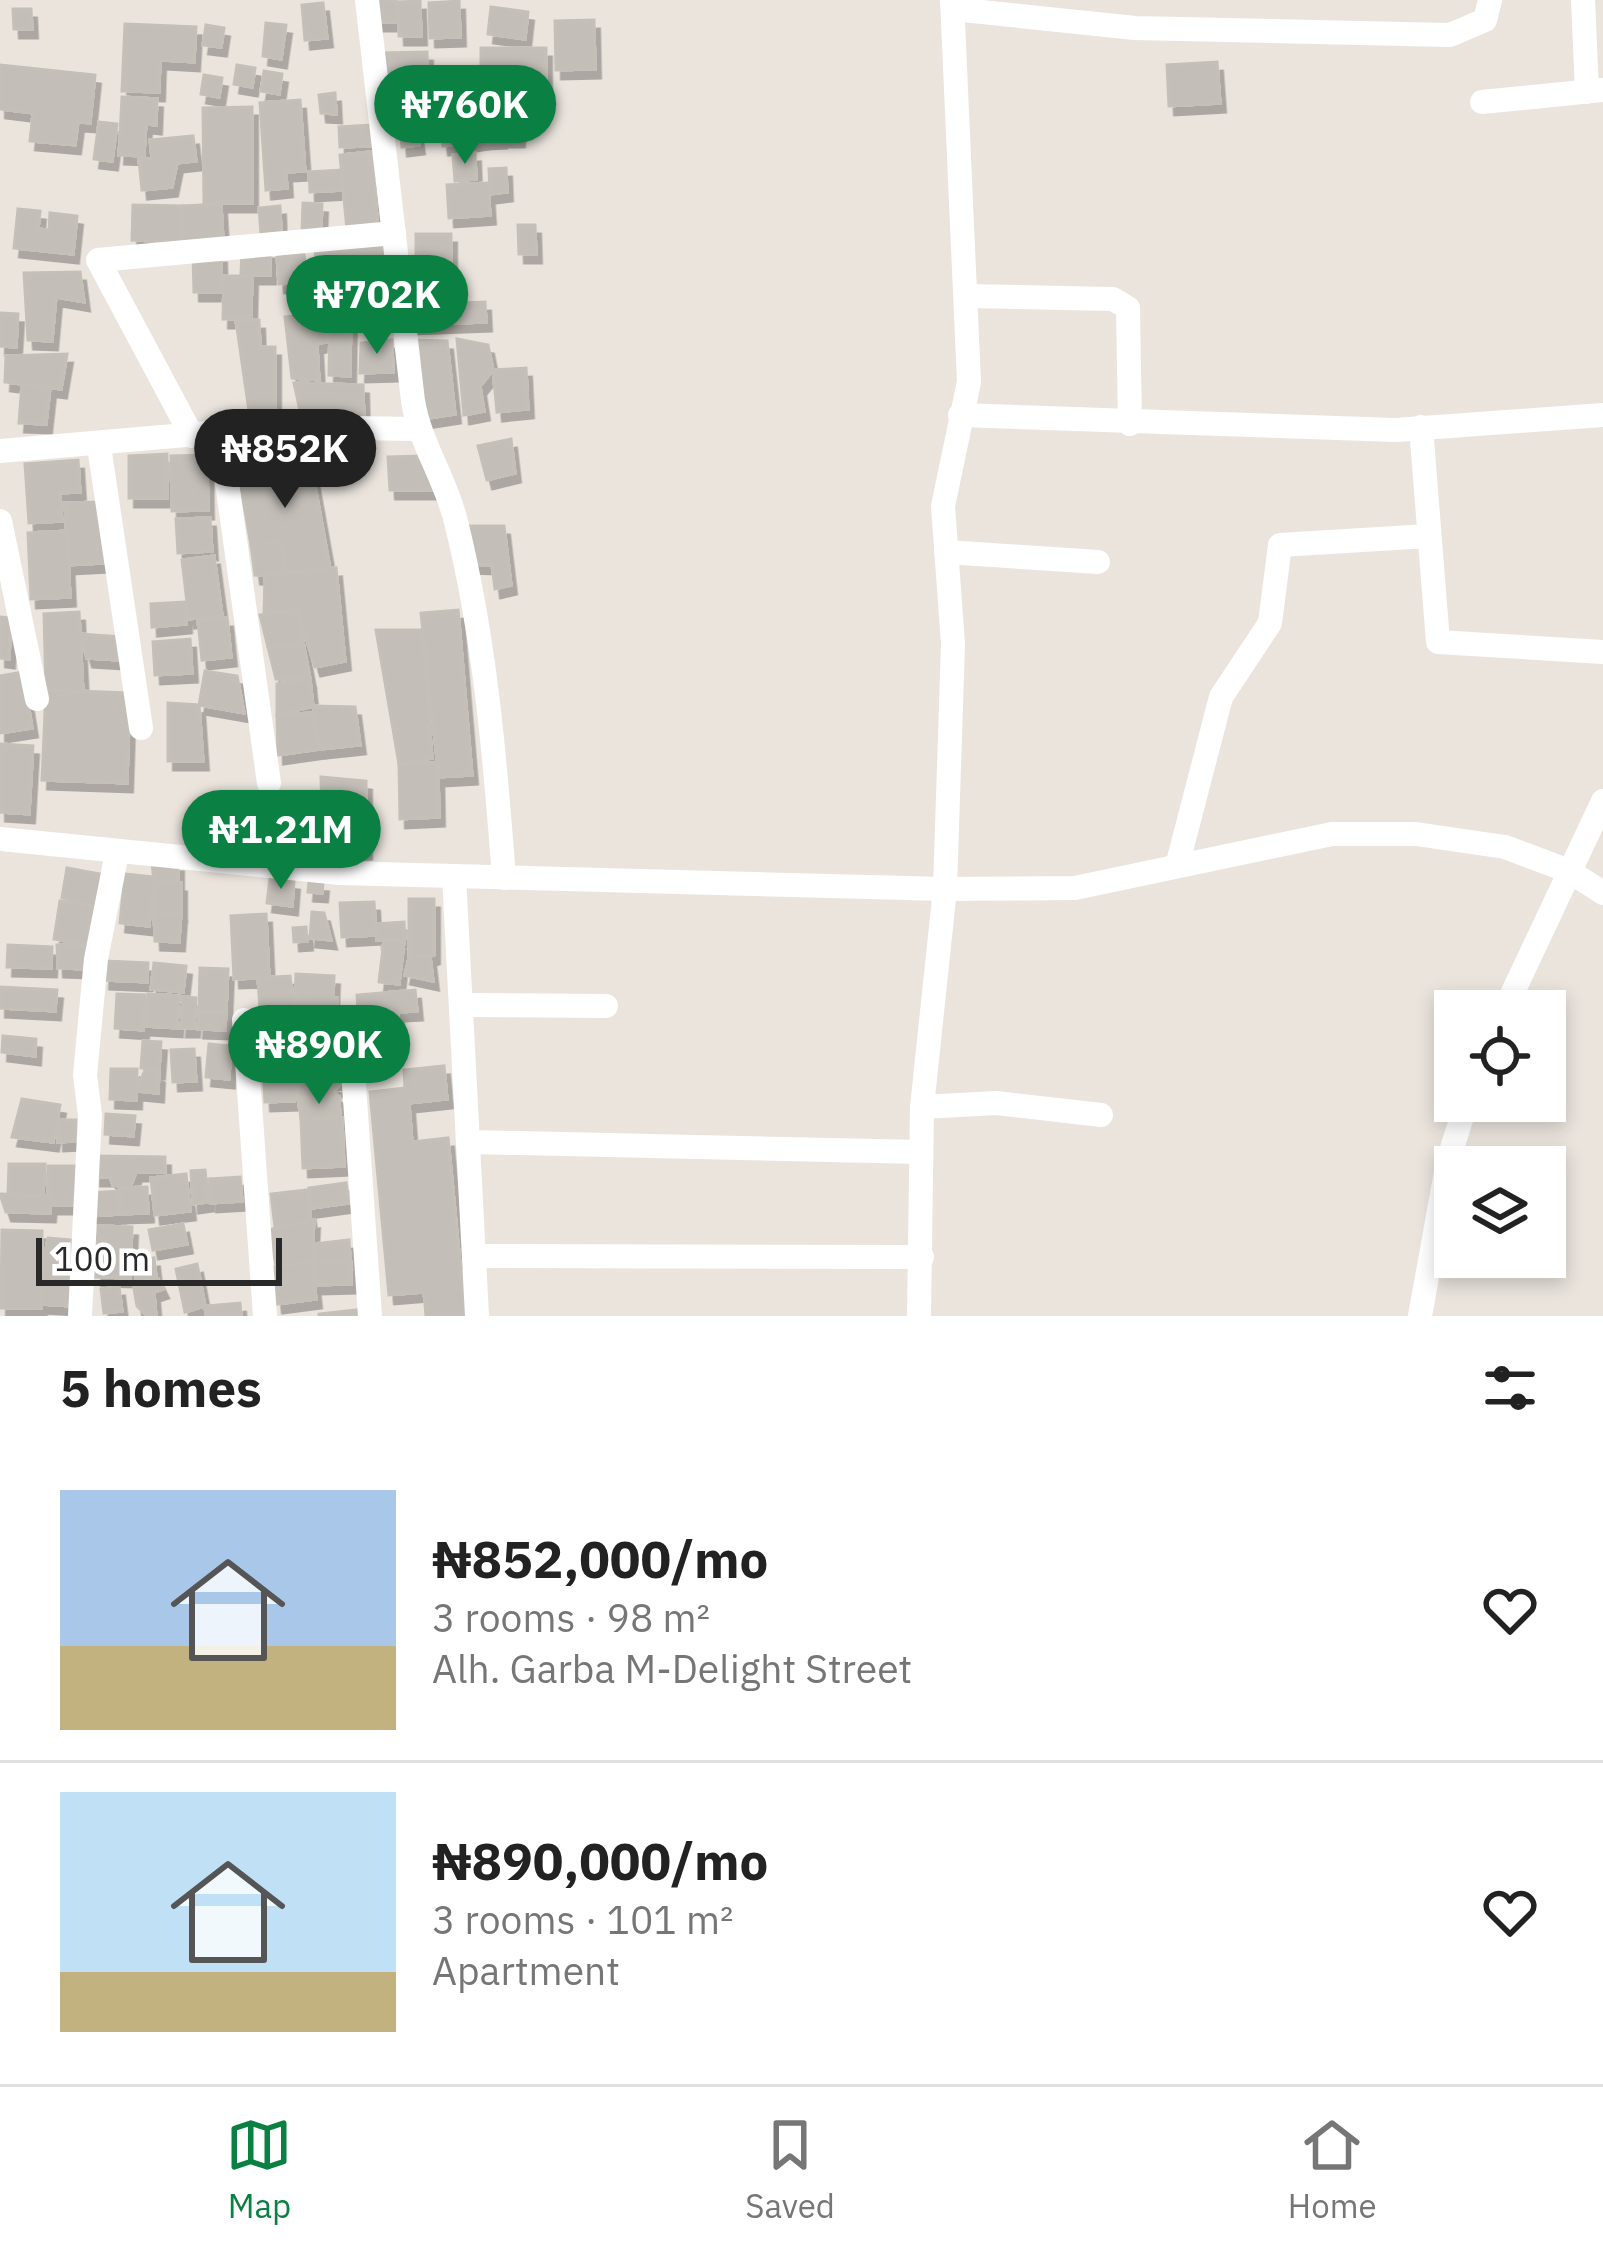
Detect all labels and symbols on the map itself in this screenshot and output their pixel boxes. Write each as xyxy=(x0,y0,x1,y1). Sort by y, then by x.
pin: ₦760K xyxy=(381,65,549,167)
pin: ₦702K xyxy=(293,255,461,357)
pin: ₦852K xyxy=(201,409,369,511)
pin: ₦1.21M xyxy=(183,790,379,892)
pin: ₦890K xyxy=(235,1005,403,1107)
scale bar xyxy=(36,1232,282,1285)

